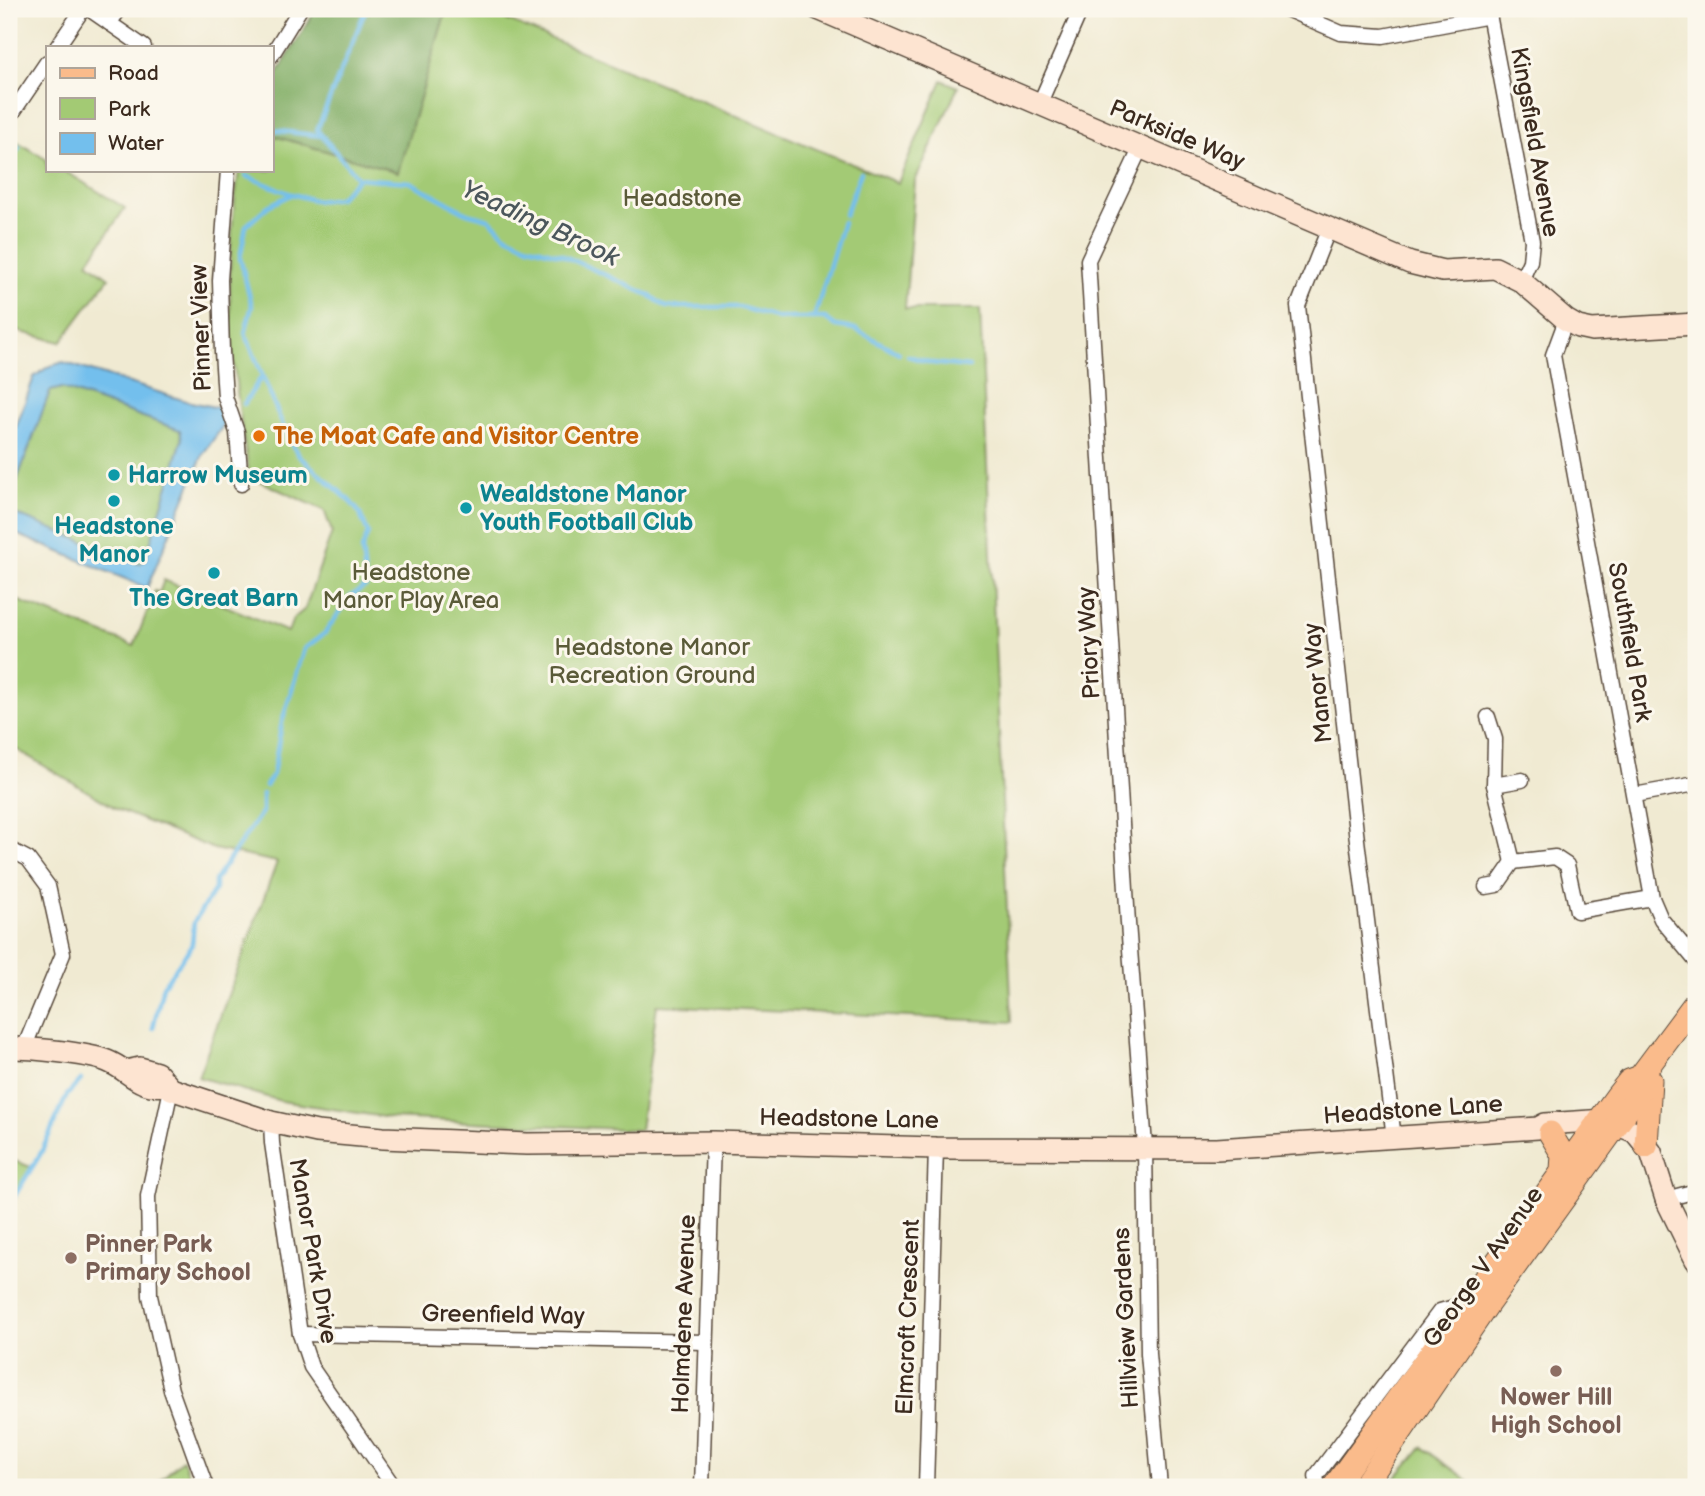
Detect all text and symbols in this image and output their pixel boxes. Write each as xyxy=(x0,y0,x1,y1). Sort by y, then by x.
street label: Kingsfield Avenue xyxy=(1504,45,1566,239)
legend xyxy=(46,46,273,172)
text: Road xyxy=(108,61,159,86)
street label: Parkside Way xyxy=(1105,93,1249,177)
text: Park xyxy=(108,97,151,122)
text: Water xyxy=(108,131,164,156)
water label: Yeading Brook xyxy=(456,174,625,274)
park label: Headstone xyxy=(622,184,742,213)
street label: Pinner View xyxy=(184,264,218,392)
place label: The Moat Cafe and Visitor Centre xyxy=(273,422,639,451)
marker: The Moat Cafe and Visitor Centre xyxy=(251,428,267,444)
place label: Harrow Museum xyxy=(128,461,308,490)
marker: Harrow Museum xyxy=(106,467,122,483)
place label: Wealdstone Manor Youth Football Club xyxy=(480,480,693,537)
marker: Headstone Manor xyxy=(106,493,122,509)
marker: Wealdstone Manor Youth Football Club xyxy=(458,500,474,516)
place label: Headstone Manor xyxy=(54,512,174,569)
park label: Headstone Manor Play Area xyxy=(323,558,499,615)
street label: Southfield Park xyxy=(1602,560,1658,724)
marker: The Great Barn xyxy=(206,565,222,581)
place label: The Great Barn xyxy=(129,584,299,613)
street label: Priory Way xyxy=(1072,586,1106,700)
street label: Manor Way xyxy=(1297,621,1339,744)
park label: Headstone Manor Recreation Ground xyxy=(549,633,755,690)
street label: Headstone Lane xyxy=(1322,1089,1504,1131)
street label: Headstone Lane xyxy=(759,1103,939,1135)
street label: Manor Park Drive xyxy=(282,1156,344,1346)
street label: George V Avenue xyxy=(1417,1181,1549,1353)
street label: Holmdene Avenue xyxy=(666,1214,702,1414)
street label: Elmcroft Crescent xyxy=(890,1218,926,1415)
street label: Hillview Gardens xyxy=(1107,1227,1145,1409)
place label: Pinner Park Primary School xyxy=(85,1230,251,1287)
marker: Pinner Park Primary School xyxy=(63,1250,79,1266)
street label: Greenfield Way xyxy=(421,1299,585,1331)
marker: Nower Hill High School xyxy=(1548,1363,1564,1379)
place label: Nower Hill High School xyxy=(1490,1383,1622,1440)

